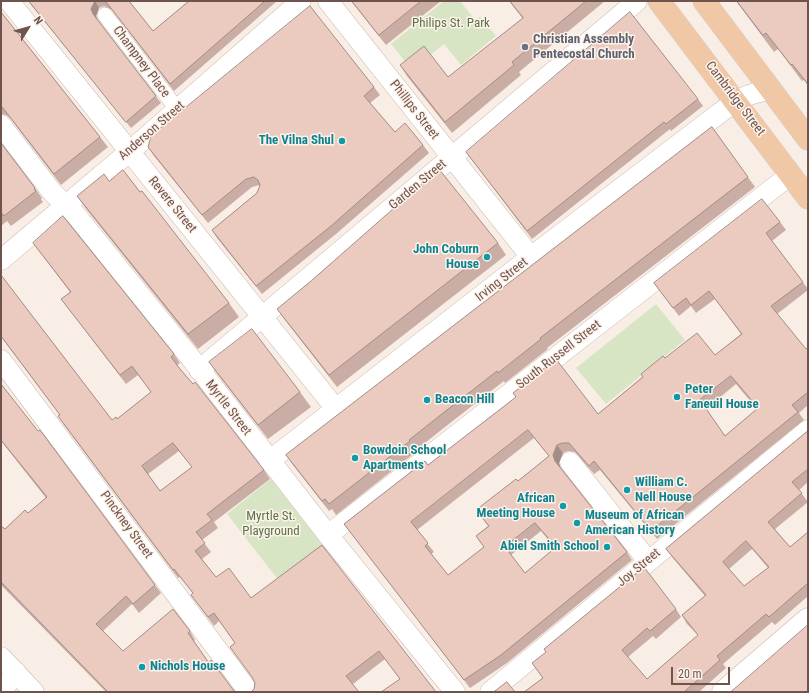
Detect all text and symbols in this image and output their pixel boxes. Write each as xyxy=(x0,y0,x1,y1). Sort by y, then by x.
north arrow xyxy=(8,8,48,48)
text: N xyxy=(31,14,45,27)
park label: Philips St. Park xyxy=(412,16,490,32)
street label: Champney Place xyxy=(109,23,173,101)
place label: Christian Assembly Pentecostal Church xyxy=(533,32,635,63)
marker: Christian Assembly Pentecostal Church xyxy=(520,42,530,52)
street label: Cambridge Street xyxy=(702,59,768,139)
street label: Phillips Street xyxy=(386,77,442,143)
street label: Anderson Street xyxy=(116,98,188,164)
place label: The Vilna Shul xyxy=(259,133,334,149)
marker: The Vilna Shul xyxy=(337,136,347,146)
street label: Garden Street xyxy=(386,157,450,213)
street label: Revere Street xyxy=(145,174,199,236)
place label: John Coburn House xyxy=(413,242,479,273)
marker: John Coburn House xyxy=(482,252,492,262)
street label: Irving Street xyxy=(473,255,531,305)
street label: South Russell Street xyxy=(514,317,604,393)
street label: Myrtle Street xyxy=(202,377,254,439)
place label: Peter Faneuil House xyxy=(685,382,759,413)
place label: Beacon Hill xyxy=(435,392,494,408)
marker: Peter Faneuil House xyxy=(672,392,682,402)
marker: Beacon Hill xyxy=(422,395,432,405)
place label: Bowdoin School Apartments xyxy=(363,443,446,474)
marker: Bowdoin School Apartments xyxy=(350,453,360,463)
place label: William C. Nell House xyxy=(635,475,692,506)
marker: William C. Nell House xyxy=(622,485,632,495)
street label: Pinckney Street xyxy=(96,488,156,562)
place label: African Meeting House xyxy=(477,491,555,522)
marker: African Meeting House xyxy=(558,501,568,511)
place label: Museum of African American History xyxy=(585,508,684,539)
park label: Myrtle St. Playground xyxy=(242,509,300,540)
marker: Museum of African American History xyxy=(572,518,582,528)
place label: Abiel Smith School xyxy=(500,539,599,555)
marker: Abiel Smith School xyxy=(602,542,612,552)
street label: Joy Street xyxy=(614,545,664,591)
place label: Nichols House xyxy=(150,659,225,675)
scale bar xyxy=(673,659,732,685)
marker: Nichols House xyxy=(137,662,147,672)
text: 20 m xyxy=(678,667,702,681)

